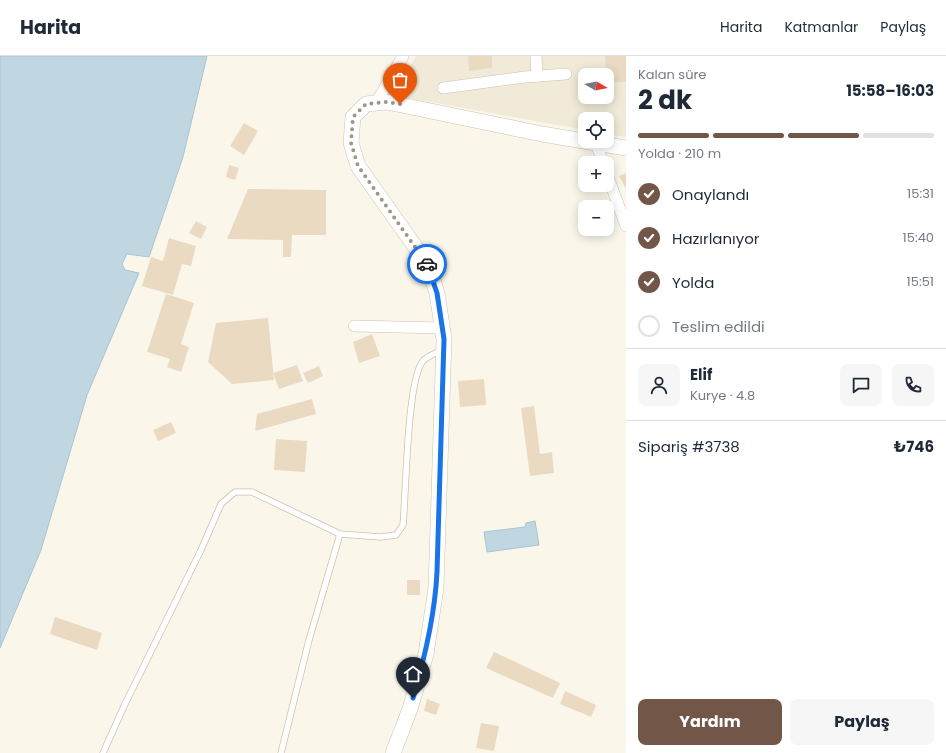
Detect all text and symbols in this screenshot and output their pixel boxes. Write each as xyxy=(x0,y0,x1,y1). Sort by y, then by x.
text: Harita xyxy=(20,14,81,41)
text: Harita xyxy=(720,17,762,37)
text: Katmanlar xyxy=(784,17,858,37)
text: Paylaş xyxy=(880,17,926,37)
pin xyxy=(383,63,417,104)
text: Kalan süre xyxy=(638,65,706,84)
north arrow xyxy=(578,68,614,104)
map controls xyxy=(578,68,614,236)
icon: bag xyxy=(389,69,411,91)
text: 15:58–16:03 xyxy=(846,80,934,101)
text: 2 dk xyxy=(638,82,692,118)
button: locate xyxy=(578,112,614,148)
text: Yolda · 210 m xyxy=(638,144,721,163)
button: + xyxy=(578,156,614,192)
icon: check xyxy=(638,183,660,205)
text: Onaylandı xyxy=(672,184,749,205)
text: 15:31 xyxy=(907,184,934,203)
button: − xyxy=(578,200,614,236)
icon: check xyxy=(638,227,660,249)
text: Hazırlanıyor xyxy=(672,228,759,249)
text: 15:40 xyxy=(903,228,934,247)
courier xyxy=(407,244,447,284)
icon: car xyxy=(416,253,438,275)
icon: check xyxy=(638,271,660,293)
text: Yolda xyxy=(672,272,714,293)
text: 15:51 xyxy=(907,272,934,291)
text: Teslim edildi xyxy=(672,316,765,337)
button: person xyxy=(638,364,680,406)
text: Elif xyxy=(690,364,712,385)
button: chat xyxy=(840,364,882,406)
button: phone xyxy=(892,364,934,406)
text: Kurye · 4.8 xyxy=(690,386,755,405)
text: Sipariş #3738 xyxy=(638,436,740,457)
text: ₺746 xyxy=(894,436,934,457)
pin xyxy=(396,657,430,698)
icon: home xyxy=(402,663,424,685)
button: Yardım xyxy=(638,699,782,745)
button: Paylaş xyxy=(790,699,934,745)

